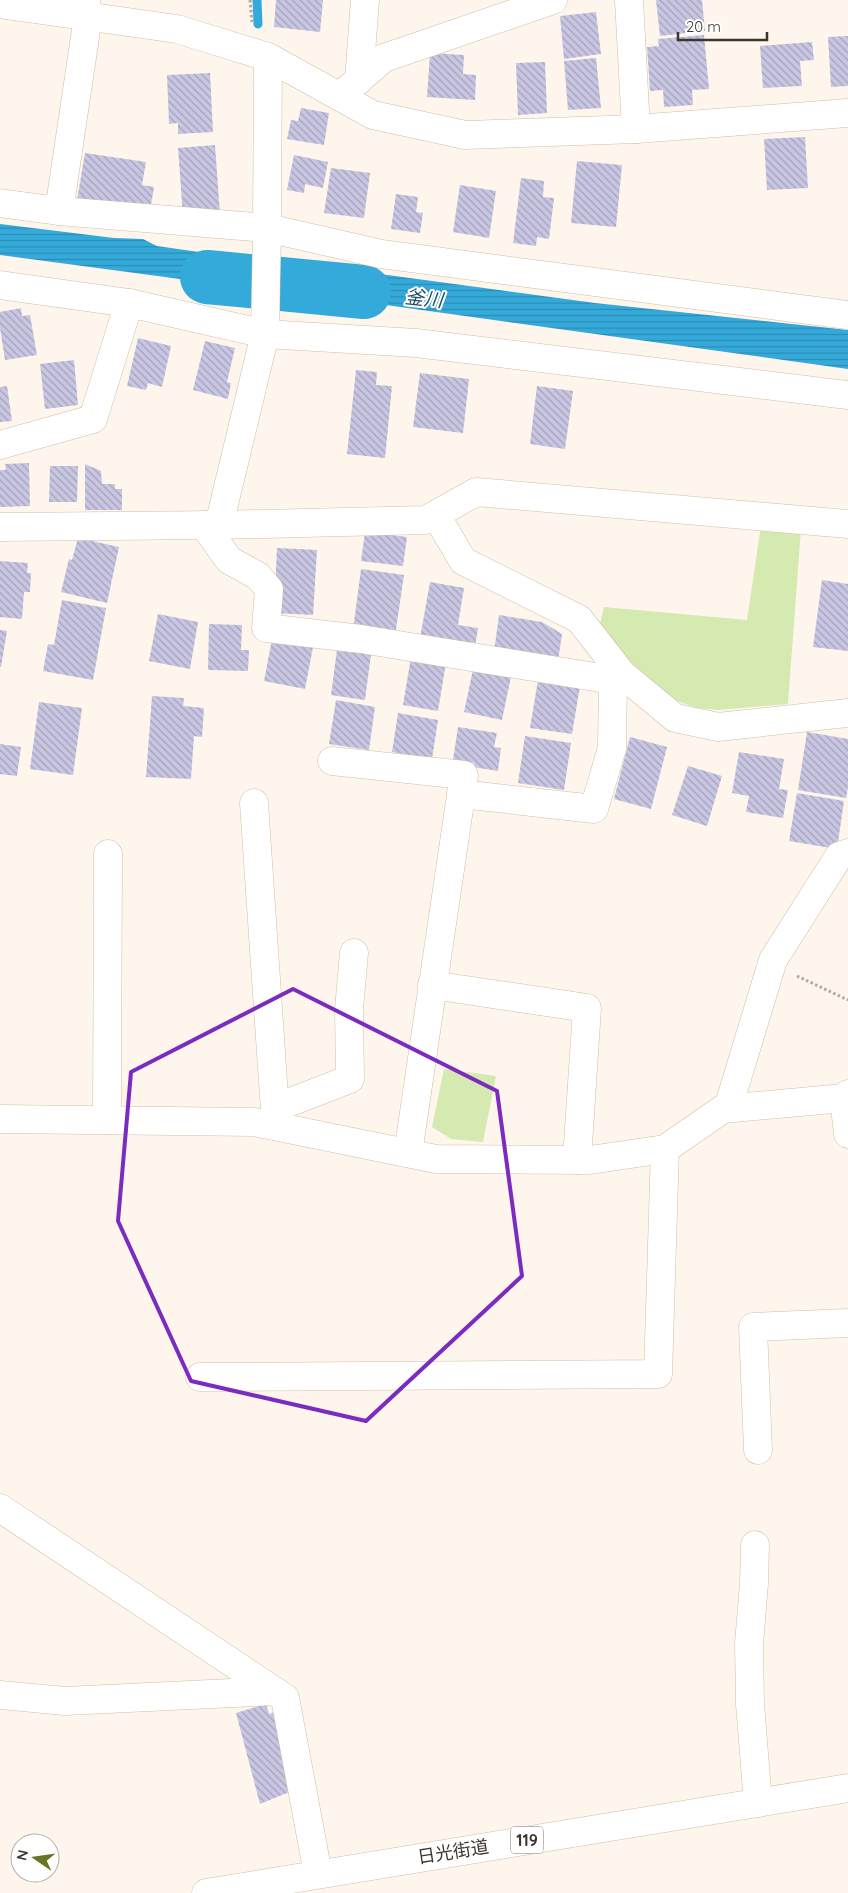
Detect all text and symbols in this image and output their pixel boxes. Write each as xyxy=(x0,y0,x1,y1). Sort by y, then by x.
scale bar xyxy=(678,10,767,42)
text: 20 m xyxy=(686,17,721,36)
water label: 釜川 xyxy=(404,284,446,312)
road number: 119 xyxy=(511,1826,543,1854)
north arrow xyxy=(10,1833,60,1883)
street label: 日光街道 xyxy=(416,1835,490,1868)
text: N xyxy=(12,1848,32,1862)

